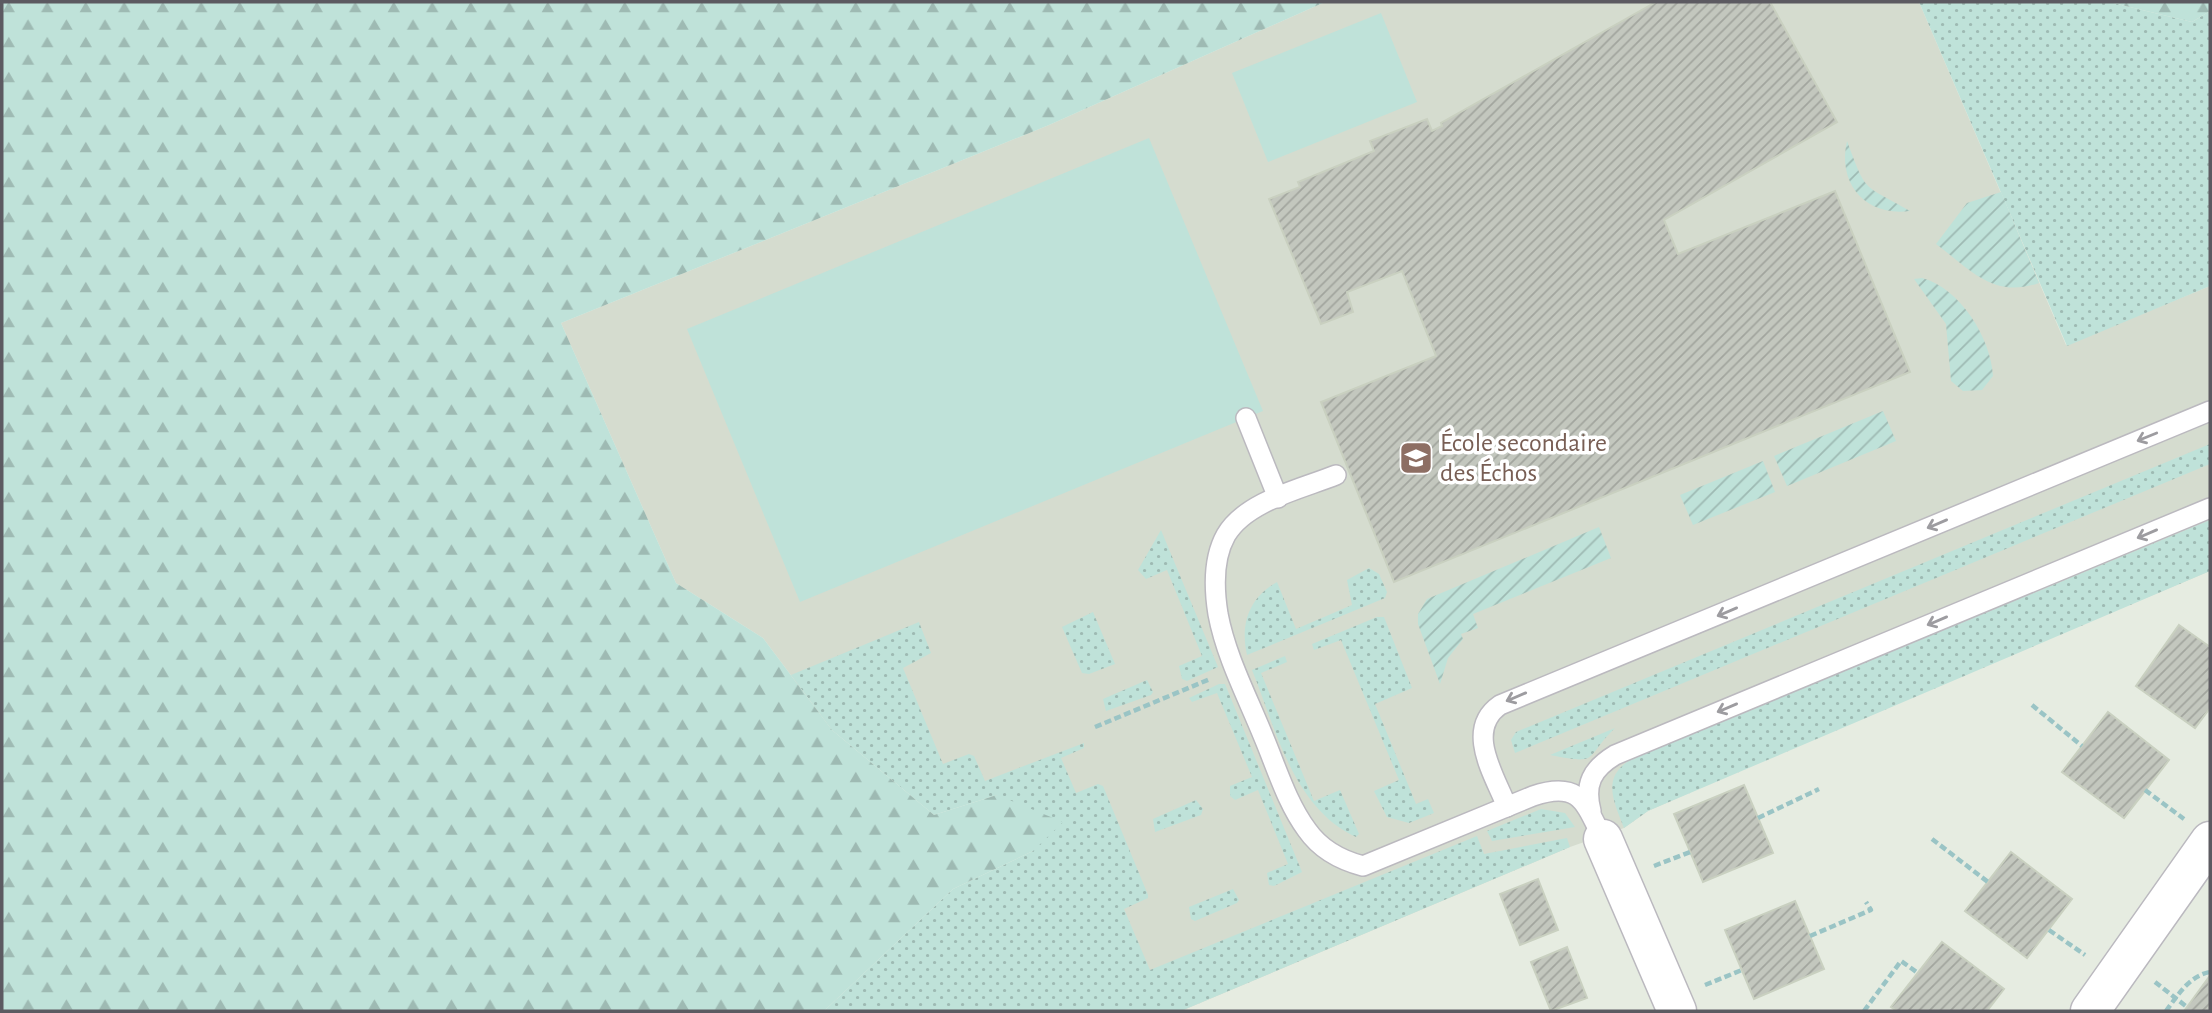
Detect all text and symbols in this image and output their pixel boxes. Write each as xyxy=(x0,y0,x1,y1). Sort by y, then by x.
place label: École secondaire des Échos xyxy=(1440,428,1607,486)
one-way arrow xyxy=(2137,432,2159,445)
school or university icon: École secondaire des Échos xyxy=(1397,439,1435,477)
one-way arrow xyxy=(1927,519,1948,532)
one-way arrow xyxy=(2137,528,2159,541)
one-way arrow xyxy=(1717,606,1738,619)
one-way arrow xyxy=(1927,615,1948,628)
one-way arrow xyxy=(1506,692,1528,705)
one-way arrow xyxy=(1717,702,1738,715)

